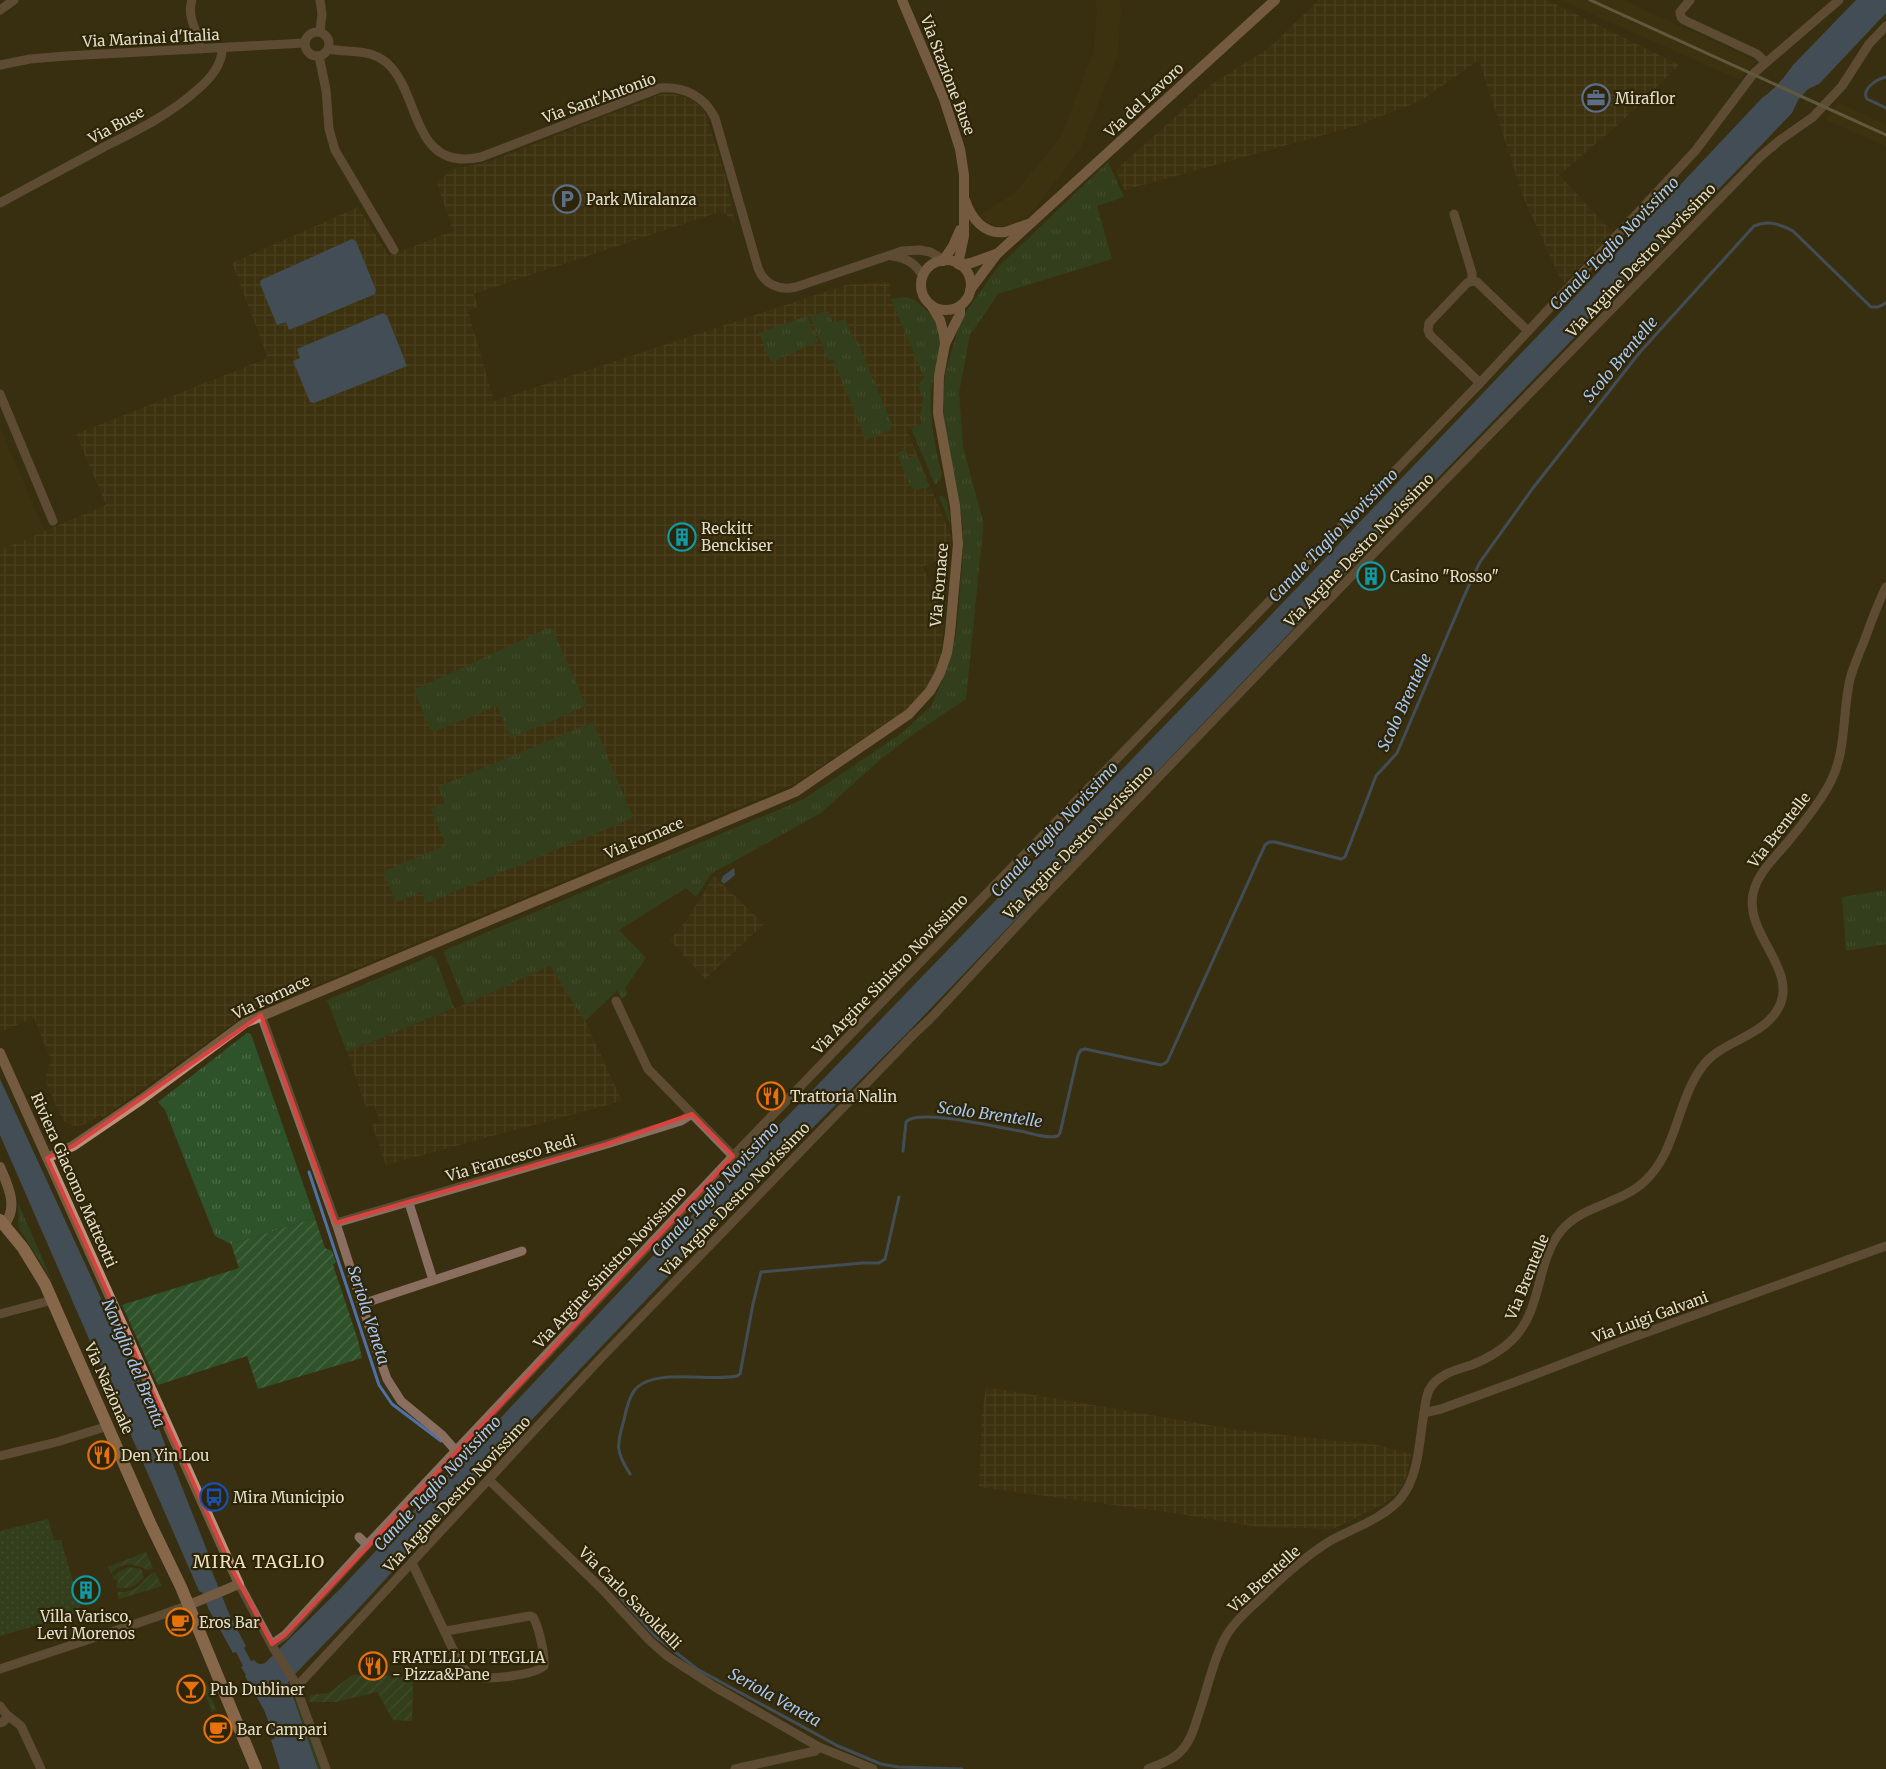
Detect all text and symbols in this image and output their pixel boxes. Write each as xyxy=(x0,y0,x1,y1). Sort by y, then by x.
street label: Via Stazione Buse xyxy=(916,11,980,138)
street label: Via Marinai d'Italia xyxy=(81,25,220,51)
street label: Via del Lavoro xyxy=(1100,58,1188,142)
street label: Via Sant'Antonio xyxy=(539,69,659,128)
office icon: Miraflor xyxy=(1581,83,1611,113)
place label: Miraflor xyxy=(1615,89,1676,108)
street label: Via Buse xyxy=(84,102,147,149)
water label: Canale Taglio Novissimo xyxy=(1545,172,1683,314)
street label: Via Argine Destro Novissimo xyxy=(1562,179,1720,342)
parking icon: Park Miralanza xyxy=(552,184,582,214)
place label: Park Miralanza xyxy=(586,190,696,209)
water label: Scolo Brentelle xyxy=(1578,312,1662,406)
water label: Canale Taglio Novissimo xyxy=(1264,464,1402,606)
street label: Via Argine Destro Novissimo xyxy=(1280,469,1438,632)
place label: Reckitt Benckiser xyxy=(701,519,773,555)
building icon: Reckitt Benckiser xyxy=(667,522,697,552)
street label: Via Fornace xyxy=(926,542,952,629)
building icon: Casino "Rosso" xyxy=(1356,561,1386,591)
place label: Casino "Rosso" xyxy=(1390,567,1499,586)
water label: Scolo Brentelle xyxy=(1373,650,1435,754)
water label: Canale Taglio Novissimo xyxy=(986,757,1122,901)
street label: Via Argine Destro Novissimo xyxy=(999,761,1157,924)
street label: Via Brentelle xyxy=(1743,788,1815,872)
street label: Via Fornace xyxy=(601,813,686,863)
street label: Via Argine Sinistro Novissimo xyxy=(808,890,972,1059)
street label: Via Fornace xyxy=(228,971,313,1024)
restaurant icon: Trattoria Nalin xyxy=(756,1081,786,1111)
place label: Trattoria Nalin xyxy=(790,1087,897,1106)
street label: Riviera Giacomo Matteotti xyxy=(27,1090,121,1270)
water label: Scolo Brentelle xyxy=(936,1097,1044,1131)
water label: Canale Taglio Novissimo xyxy=(647,1117,783,1261)
street label: Via Argine Destro Novissimo xyxy=(656,1118,814,1281)
street label: Via Francesco Redi xyxy=(443,1130,578,1186)
street label: Via Argine Sinistro Novissimo xyxy=(529,1181,691,1353)
street label: Via Brentelle xyxy=(1501,1231,1553,1324)
water label: Seriola Veneta xyxy=(344,1263,394,1367)
street label: Via Luigi Galvani xyxy=(1589,1287,1711,1347)
water label: Naviglio del Brenta xyxy=(98,1296,170,1430)
street label: Via Nazionale xyxy=(80,1338,138,1437)
water label: Canale Taglio Novissimo xyxy=(369,1411,505,1555)
street label: Via Argine Destro Novissimo xyxy=(379,1412,535,1577)
restaurant icon: Den Yin Lou xyxy=(87,1440,117,1470)
place label: Den Yin Lou xyxy=(121,1446,209,1465)
bus stop icon: Mira Municipio xyxy=(199,1482,229,1512)
place label: Mira Municipio xyxy=(233,1488,345,1507)
street label: Via Brentelle xyxy=(1223,1541,1304,1617)
street label: Via Carlo Savoldelli xyxy=(574,1542,685,1653)
district label: MIRA TAGLIO xyxy=(193,1550,325,1573)
building icon: Villa Varisco, Levi Morenos xyxy=(71,1575,101,1605)
place label: Villa Varisco, Levi Morenos xyxy=(37,1607,135,1643)
cafe icon: Eros Bar xyxy=(165,1607,195,1637)
place label: Eros Bar xyxy=(199,1613,260,1632)
place label: FRATELLI DI TEGLIA - Pizza&Pane xyxy=(392,1648,546,1684)
restaurant icon: FRATELLI DI TEGLIA - Pizza&Pane xyxy=(358,1651,388,1681)
water label: Seriola Veneta xyxy=(725,1663,825,1731)
bar icon: Pub Dubliner xyxy=(176,1674,206,1704)
place label: Pub Dubliner xyxy=(210,1680,305,1699)
cafe icon: Bar Campari xyxy=(203,1714,233,1744)
place label: Bar Campari xyxy=(237,1720,328,1739)

